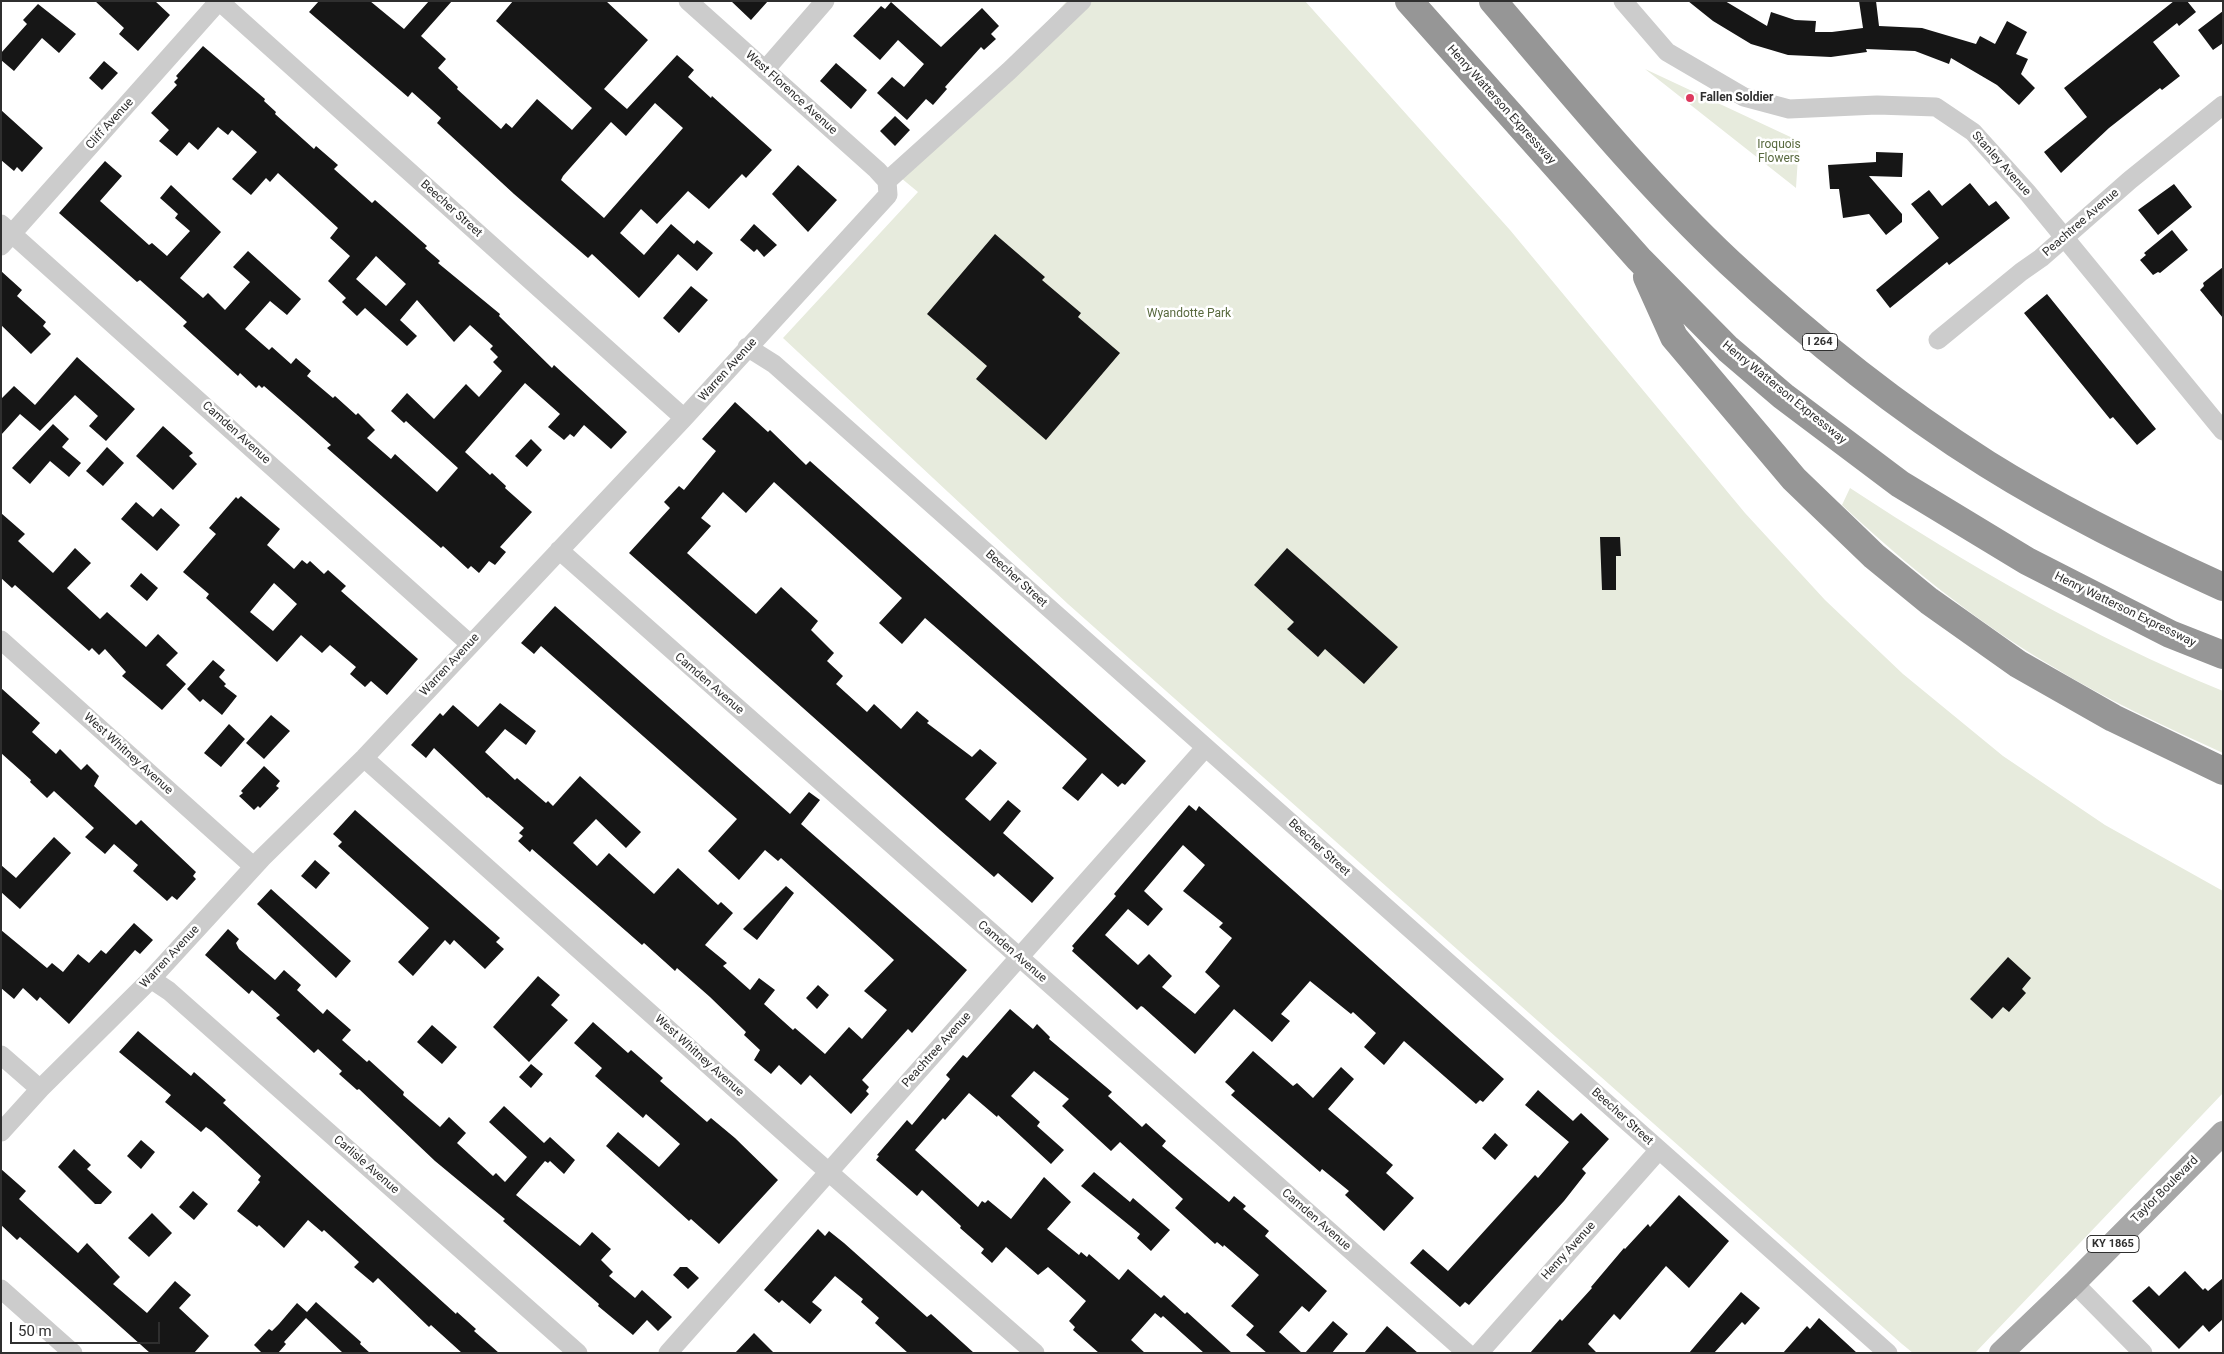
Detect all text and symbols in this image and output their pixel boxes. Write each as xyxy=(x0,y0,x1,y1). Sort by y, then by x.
street label: Henry Watterson Expressway xyxy=(1444,42,1558,168)
street label: West Florence Avenue xyxy=(742,48,840,138)
place label: Fallen Soldier xyxy=(1700,91,1773,105)
marker: Fallen Soldier xyxy=(1684,92,1696,104)
street label: Cliff Avenue xyxy=(83,95,137,153)
street label: Stanley Avenue xyxy=(1968,129,2034,199)
park label: Iroquois Flowers xyxy=(1757,138,1801,166)
street label: Beecher Street xyxy=(417,178,485,240)
street label: Peachtree Avenue xyxy=(2040,186,2122,260)
park label: Wyandotte Park xyxy=(1147,307,1231,321)
road number: I 264 xyxy=(1802,334,1838,351)
street label: Warren Avenue xyxy=(696,335,760,405)
street label: Henry Watterson Expressway xyxy=(1719,338,1849,448)
street label: Camden Avenue xyxy=(199,399,273,467)
street label: Beecher Street xyxy=(982,548,1050,610)
street label: Henry Watterson Expressway xyxy=(2052,569,2198,651)
street label: Warren Avenue xyxy=(417,631,483,699)
street label: Camden Avenue xyxy=(672,650,746,718)
street label: West Whitney Avenue xyxy=(81,710,175,798)
street label: Beecher Street xyxy=(1285,817,1353,879)
street label: Camden Avenue xyxy=(975,918,1049,986)
street label: Warren Avenue xyxy=(137,923,203,991)
street label: Peachtree Avenue xyxy=(899,1009,975,1091)
street label: West Whitney Avenue xyxy=(652,1012,746,1100)
street label: Beecher Street xyxy=(1588,1086,1656,1148)
street label: Carlisle Avenue xyxy=(330,1133,402,1197)
street label: Taylor Boulevard xyxy=(2129,1154,2201,1226)
street label: Camden Avenue xyxy=(1279,1186,1353,1254)
street label: Henry Avenue xyxy=(1539,1219,1599,1283)
road number: KY 1865 xyxy=(2087,1236,2139,1252)
scale bar xyxy=(12,1312,162,1344)
text: 50 m xyxy=(18,1322,52,1340)

